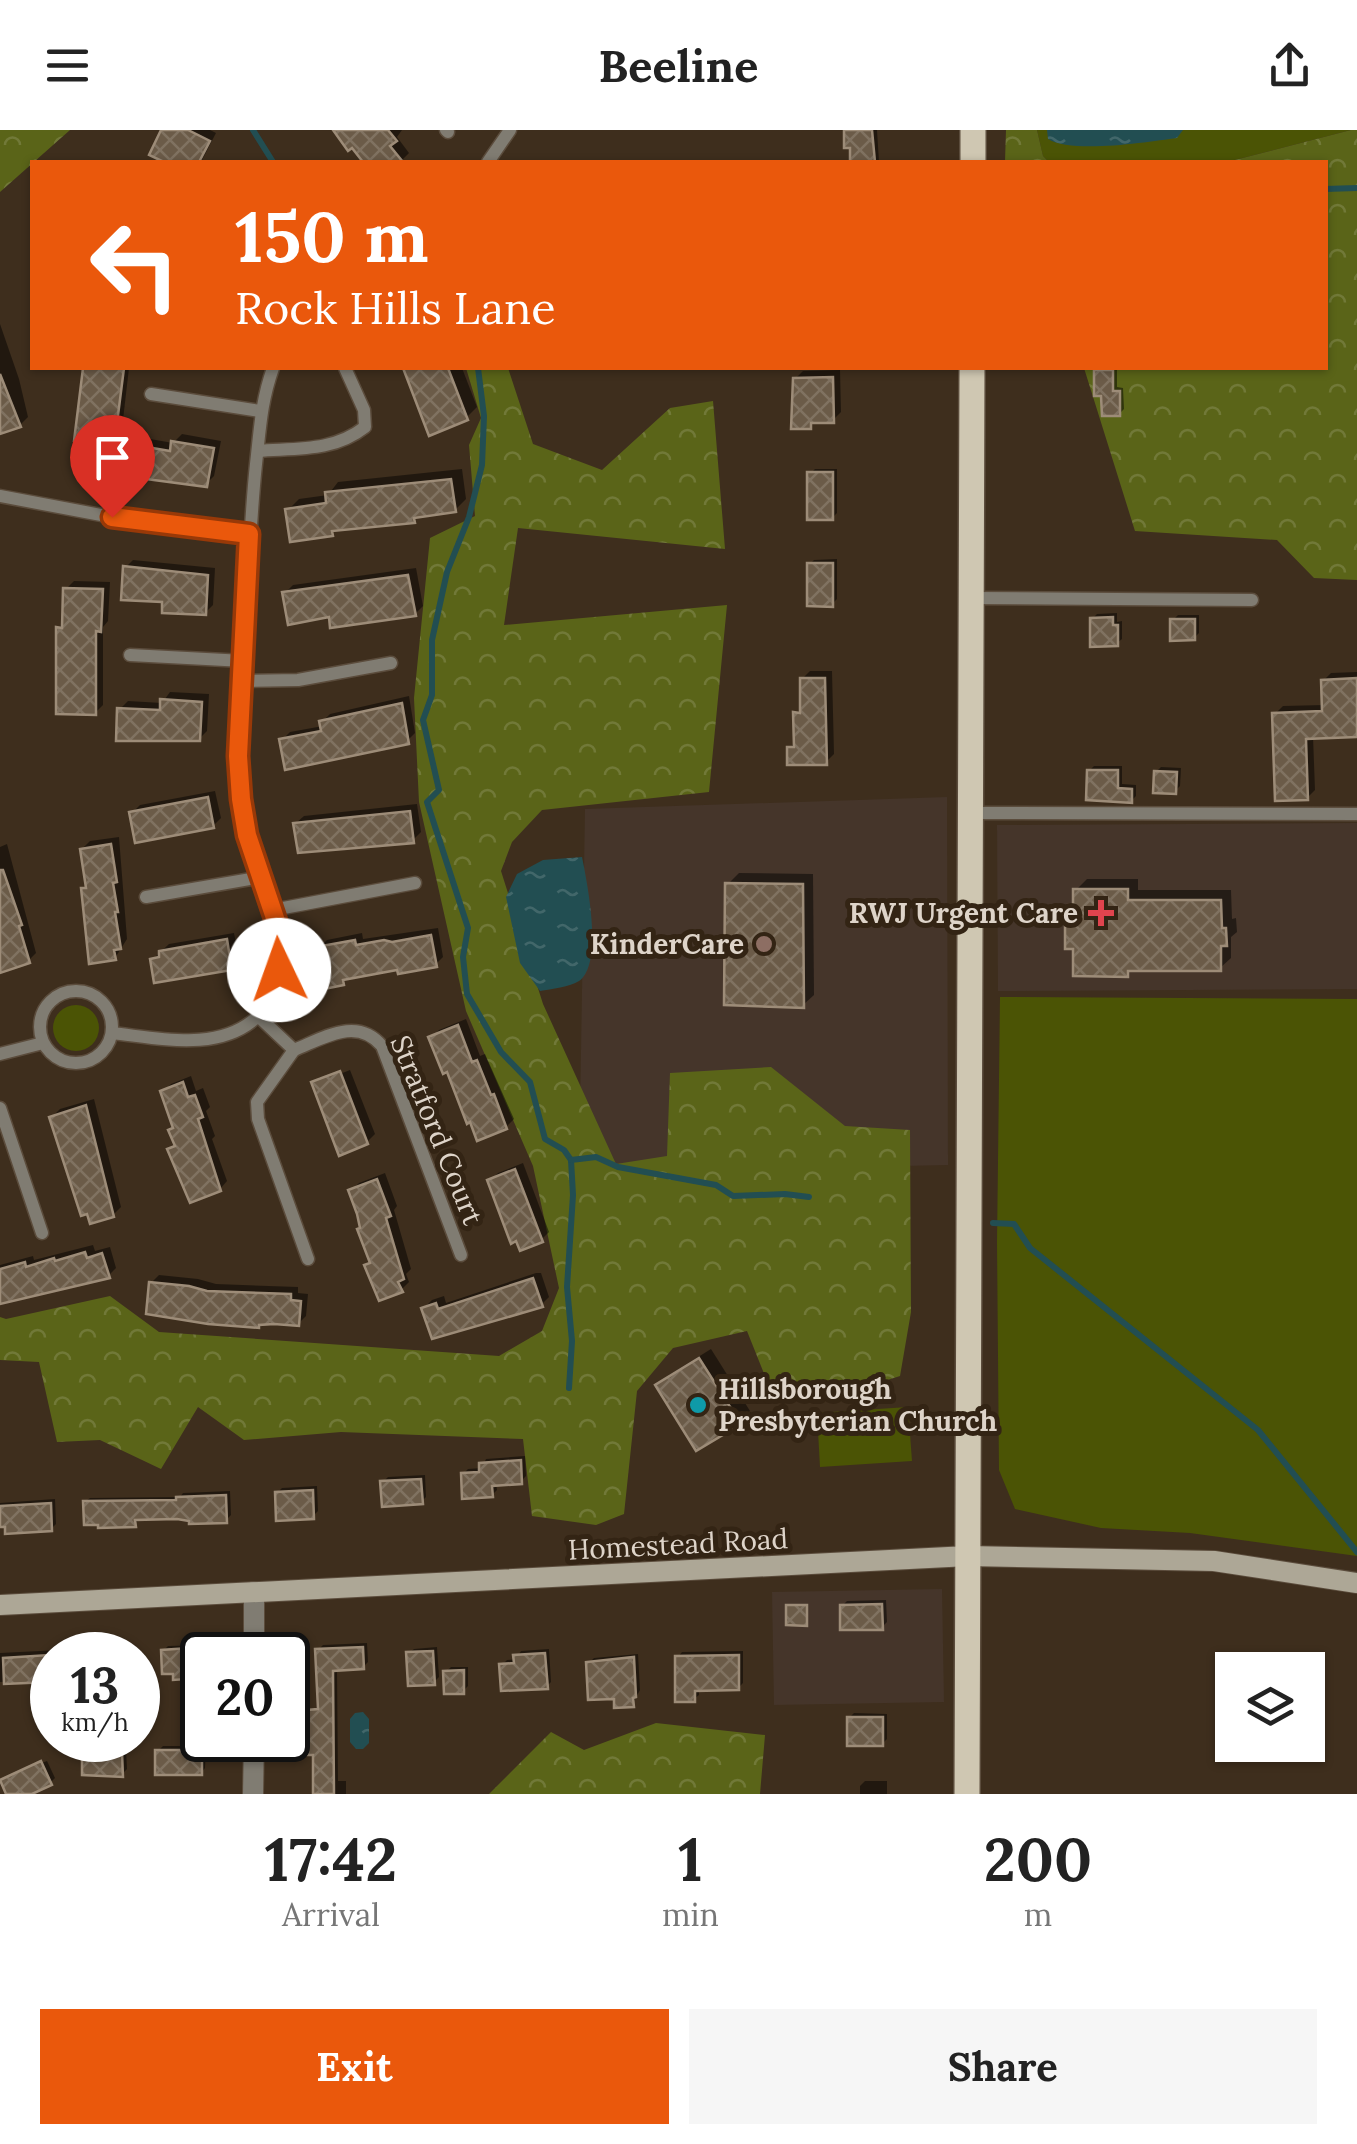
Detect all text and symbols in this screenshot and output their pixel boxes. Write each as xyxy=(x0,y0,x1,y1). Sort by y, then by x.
text: Beeline xyxy=(599,37,758,94)
icon: menu xyxy=(40,38,95,93)
icon: share xyxy=(1262,38,1317,93)
text: 150 m xyxy=(235,192,429,281)
icon: left xyxy=(70,200,200,330)
text: Rock Hills Lane xyxy=(235,279,556,336)
pin xyxy=(70,415,155,518)
icon: arrive xyxy=(85,430,140,485)
place label: RWJ Urgent Care xyxy=(849,895,1078,931)
marker: RWJ Urgent Care xyxy=(1088,900,1114,926)
position arrow xyxy=(227,918,331,1022)
place label: KinderCare xyxy=(590,926,744,962)
marker: KinderCare xyxy=(753,933,775,955)
street label: Stratford Court xyxy=(383,1030,491,1230)
place label: Hillsborough Presbyterian Church xyxy=(718,1371,997,1439)
marker: Hillsborough Presbyterian Church xyxy=(687,1394,709,1416)
street label: Homestead Road xyxy=(567,1520,789,1568)
speed limit sign: 20 xyxy=(180,1632,310,1762)
map controls xyxy=(1215,1652,1325,1762)
button: layers xyxy=(1215,1652,1325,1762)
text: 13 xyxy=(71,1653,119,1717)
text: km/h xyxy=(61,1706,129,1738)
text: 17:42 xyxy=(265,1821,397,1897)
text: 1 xyxy=(678,1821,703,1897)
text: 200 xyxy=(984,1821,1092,1897)
text: Arrival xyxy=(282,1894,380,1935)
text: min xyxy=(662,1894,719,1935)
text: m xyxy=(1024,1894,1052,1935)
button: Exit xyxy=(40,2009,669,2124)
button: Share xyxy=(689,2009,1317,2124)

